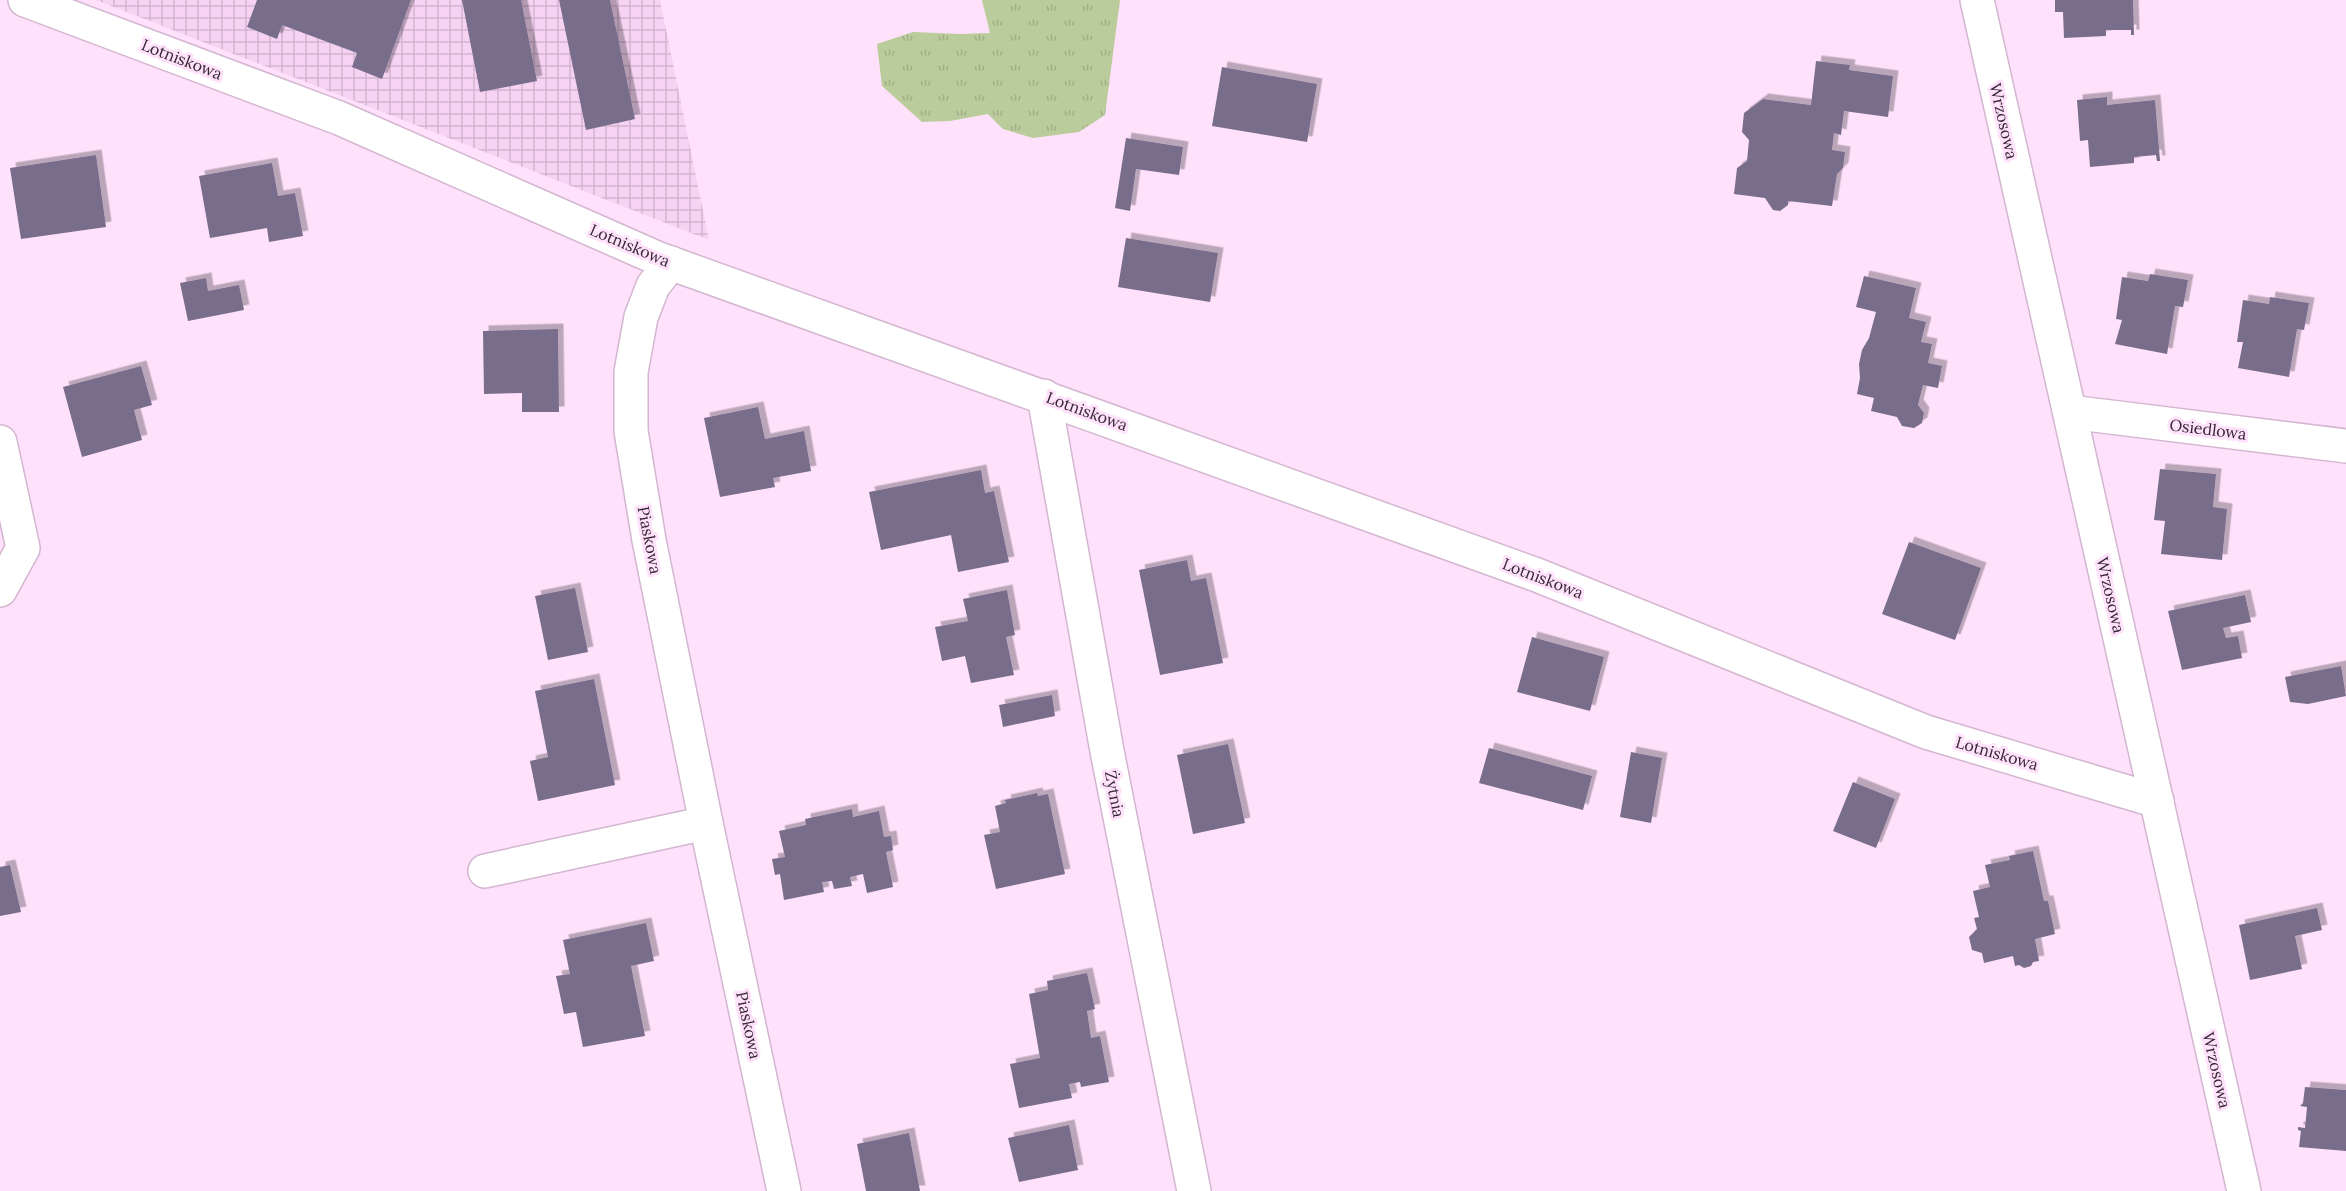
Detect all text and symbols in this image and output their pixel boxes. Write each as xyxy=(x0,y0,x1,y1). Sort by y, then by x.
street label: Lotniskowa xyxy=(139,34,225,84)
street label: Wrzosowa xyxy=(1986,81,2022,161)
street label: Lotniskowa xyxy=(587,219,673,271)
street label: Lotniskowa xyxy=(1044,387,1130,435)
street label: Osiedlowa xyxy=(2168,414,2248,444)
street label: Piaskowa xyxy=(634,504,666,576)
street label: Lotniskowa xyxy=(1500,553,1586,603)
street label: Wrzosowa xyxy=(2093,555,2129,635)
street label: Lotniskowa xyxy=(1953,732,2041,774)
street label: Żytnia xyxy=(1101,769,1129,819)
street label: Piaskowa xyxy=(732,989,766,1061)
street label: Wrzosowa xyxy=(2199,1030,2235,1110)

